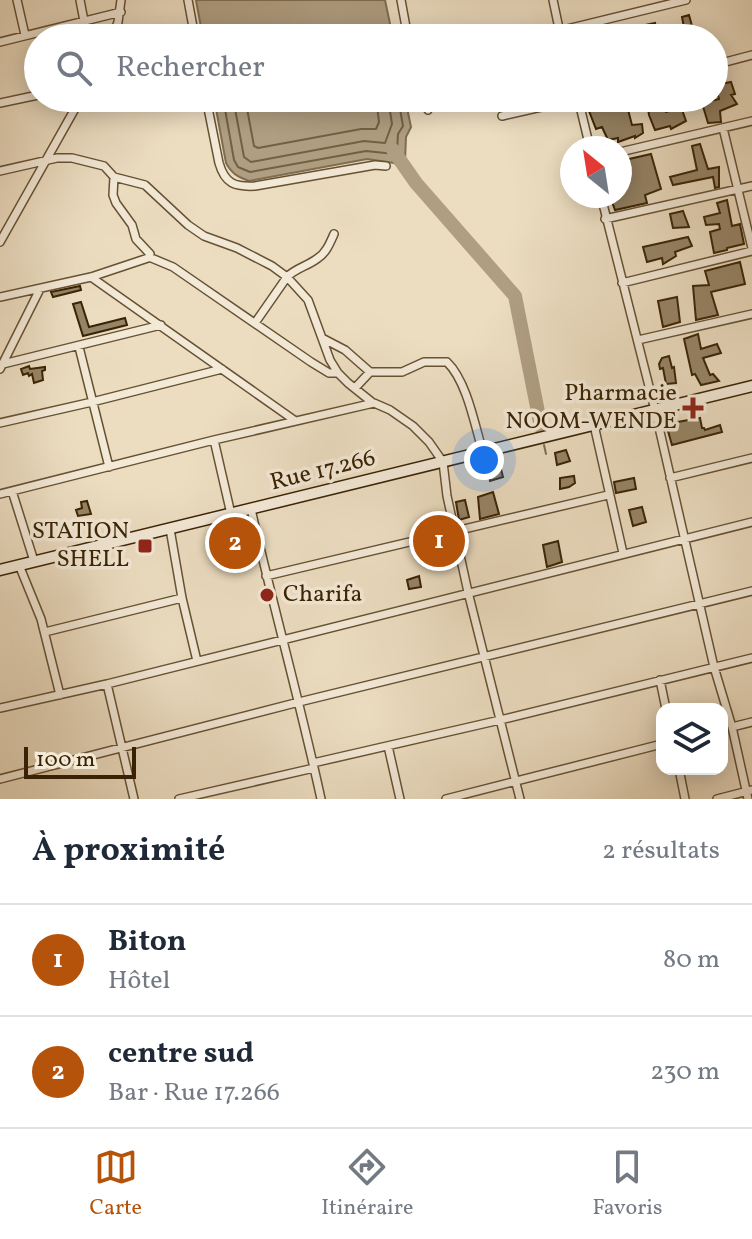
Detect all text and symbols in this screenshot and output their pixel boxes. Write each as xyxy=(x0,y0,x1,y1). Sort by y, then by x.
search box xyxy=(24,24,728,112)
icon: search xyxy=(52,46,96,90)
text: Rechercher xyxy=(116,47,265,89)
north arrow xyxy=(560,136,632,208)
place label: Pharmacie NOOM-WENDE xyxy=(506,377,677,439)
marker: Pharmacie NOOM-WENDE xyxy=(684,399,702,417)
your location xyxy=(464,440,504,480)
street label: Rue 17.266 xyxy=(267,441,379,501)
pin: 1 xyxy=(413,511,465,571)
pin: 2 xyxy=(209,513,261,573)
place label: STATION SHELL xyxy=(32,515,129,577)
marker: STATION SHELL xyxy=(136,537,154,555)
place label: Charifa xyxy=(283,578,362,612)
marker: Charifa xyxy=(258,586,276,604)
map controls xyxy=(656,703,728,775)
button: layers xyxy=(656,703,728,775)
scale bar xyxy=(24,743,136,779)
text: 100 m xyxy=(36,745,95,776)
text: À proximité xyxy=(32,828,225,875)
text: 2 résultats xyxy=(602,833,720,869)
text: Biton xyxy=(108,921,187,963)
text: 1 xyxy=(53,942,63,978)
text: 80 m xyxy=(663,942,720,978)
text: Hôtel xyxy=(108,963,170,999)
text: centre sud xyxy=(108,1033,254,1075)
text: 2 xyxy=(51,1054,65,1090)
text: 230 m xyxy=(650,1054,720,1090)
text: Bar · Rue 17.266 xyxy=(108,1075,280,1111)
tab: Carte xyxy=(90,1145,142,1224)
tab: Itinéraire xyxy=(321,1145,413,1224)
tab: Favoris xyxy=(593,1145,662,1224)

